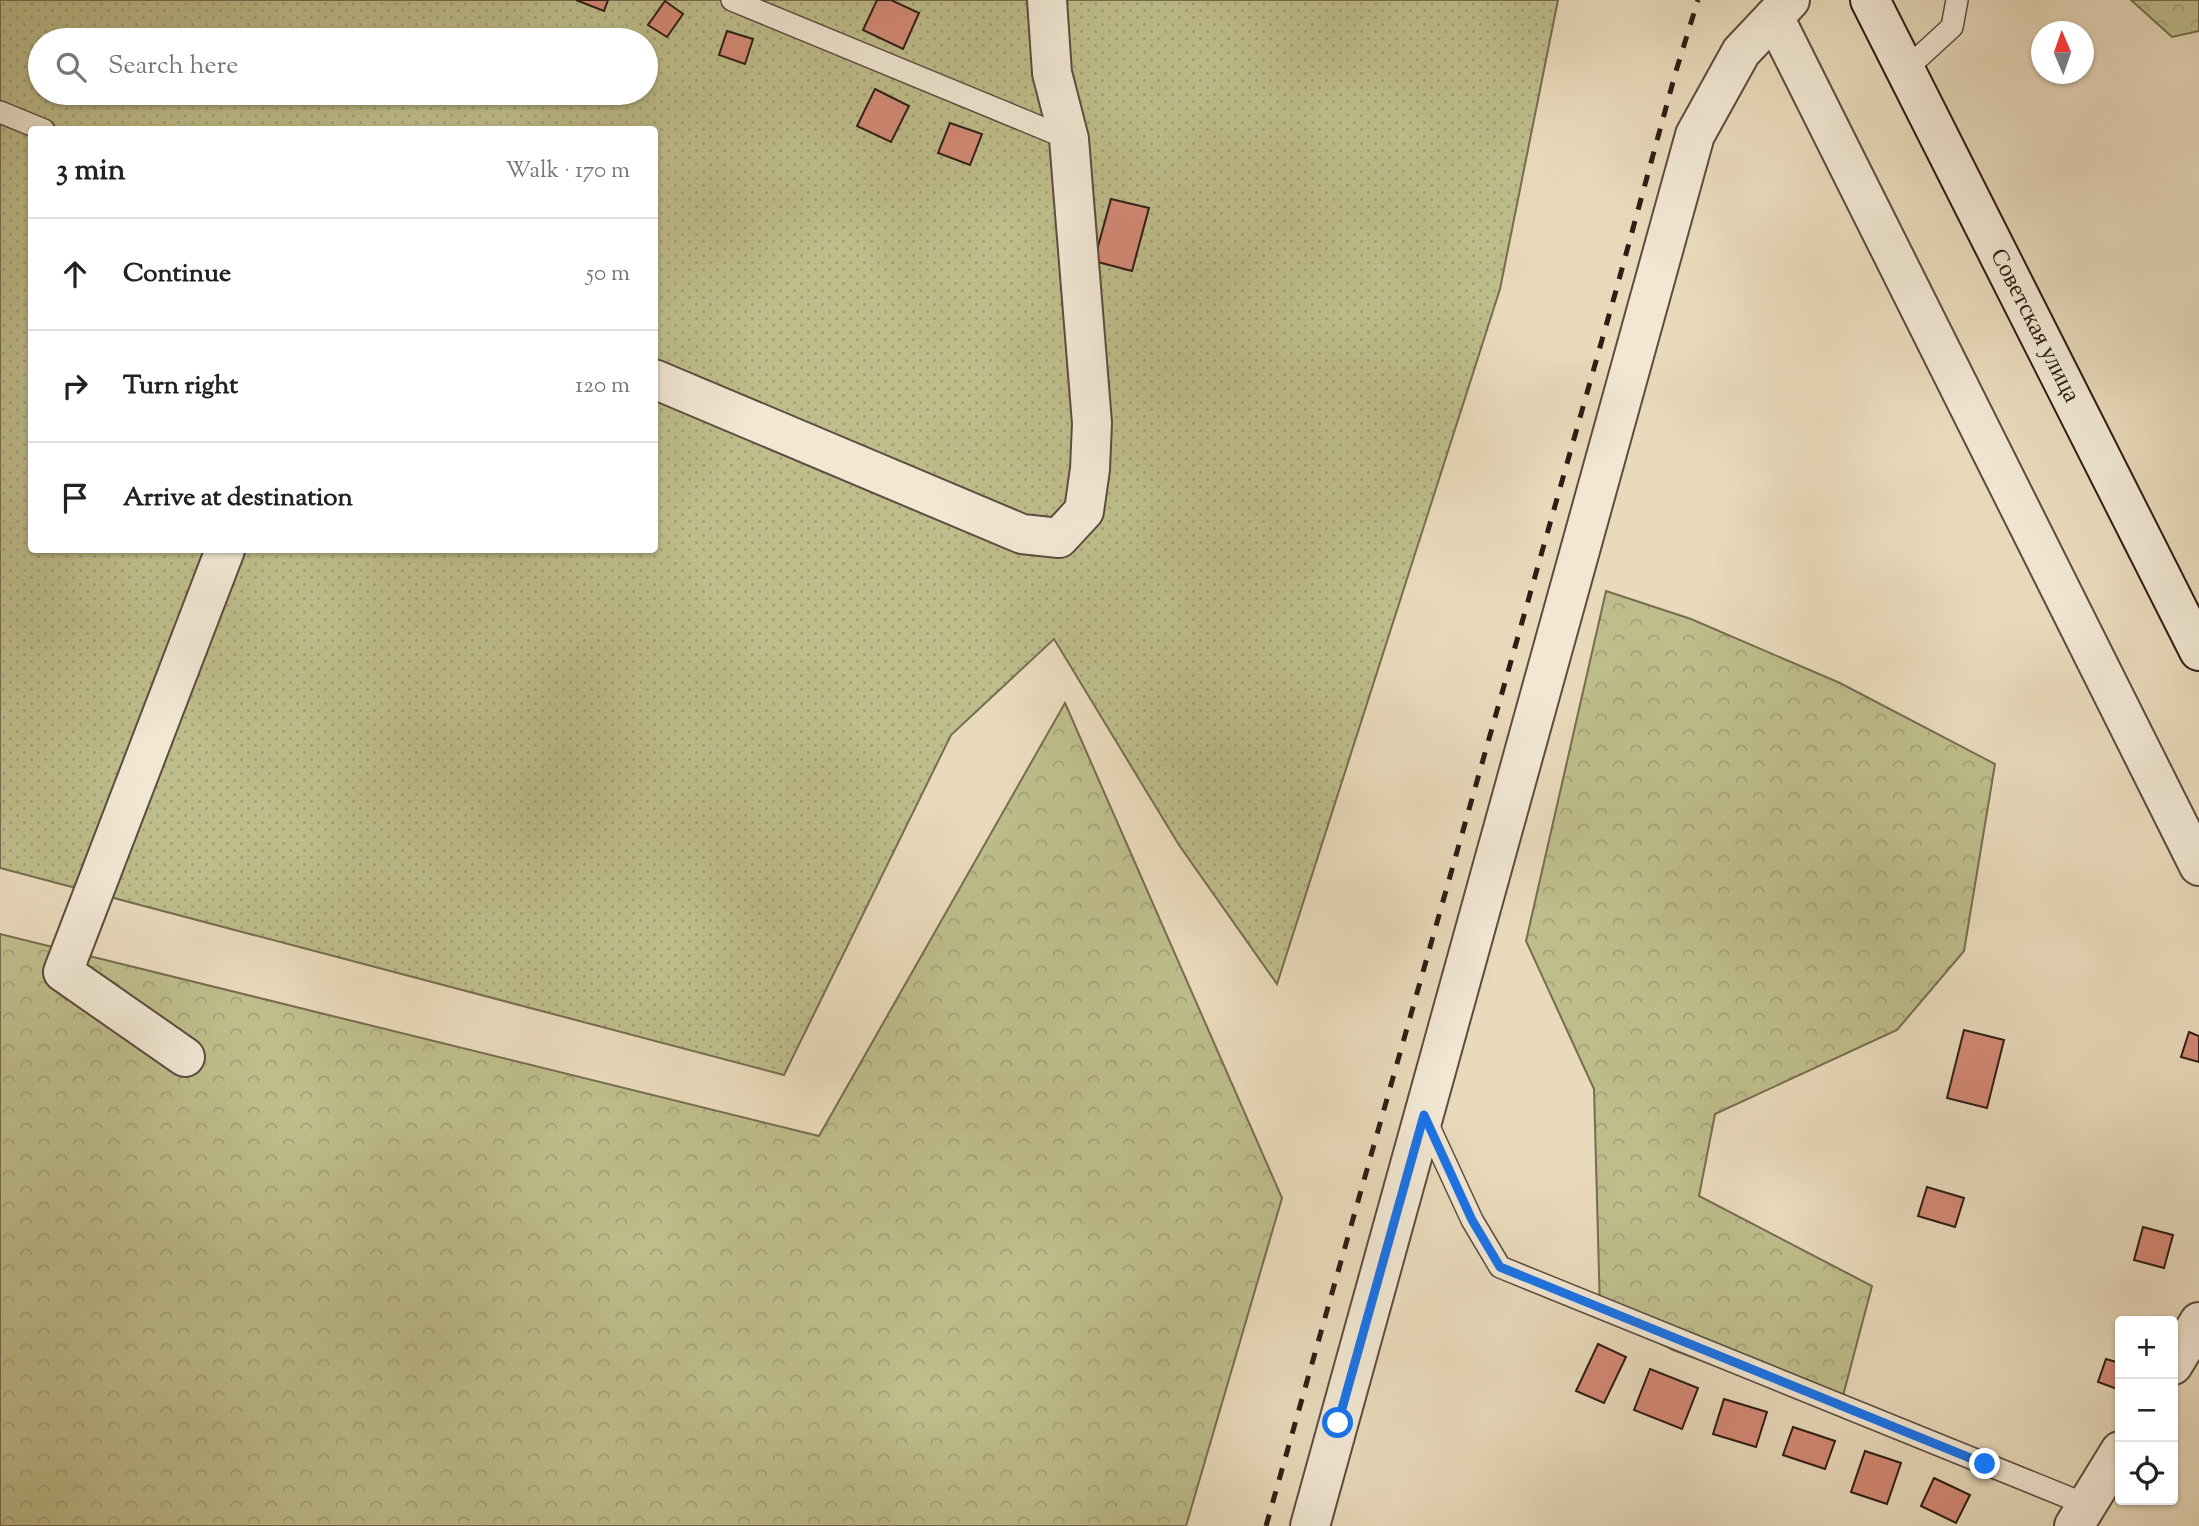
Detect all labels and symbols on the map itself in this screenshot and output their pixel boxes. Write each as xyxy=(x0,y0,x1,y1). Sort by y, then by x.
north arrow xyxy=(2031,21,2094,84)
street label: Советская улица xyxy=(1981,243,2088,409)
route start xyxy=(1322,1407,1353,1438)
route end xyxy=(1969,1448,2000,1479)

